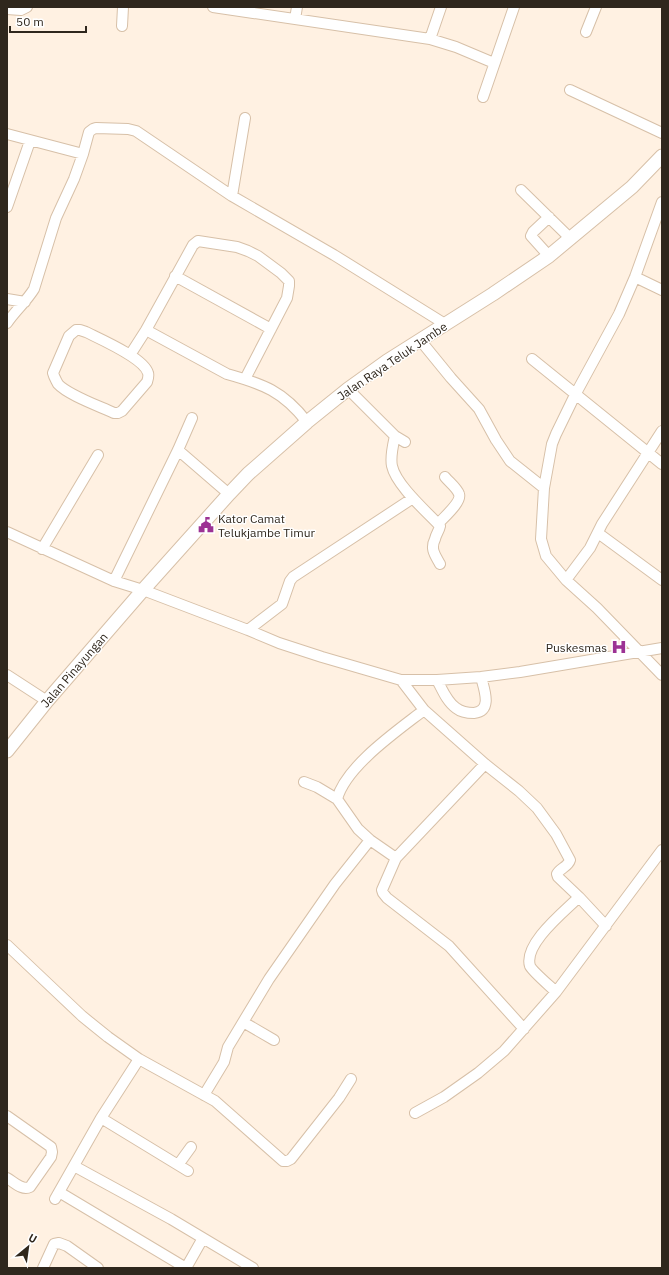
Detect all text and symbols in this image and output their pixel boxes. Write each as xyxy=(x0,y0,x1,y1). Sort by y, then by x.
scale bar xyxy=(10,8,86,34)
text: 50 m xyxy=(16,14,44,29)
street label: Jalan Raya Teluk Jambe xyxy=(334,318,450,403)
place label: Kator Camat Telukjambe Timur xyxy=(218,511,315,540)
public building icon: Kator Camat Telukjambe Timur xyxy=(197,516,215,534)
street label: Jalan Pinayungan xyxy=(37,629,111,711)
hospital icon: Puskesmas xyxy=(610,638,628,656)
place label: Puskesmas xyxy=(546,640,607,655)
north arrow xyxy=(8,1227,48,1267)
text: U xyxy=(26,1230,40,1246)

